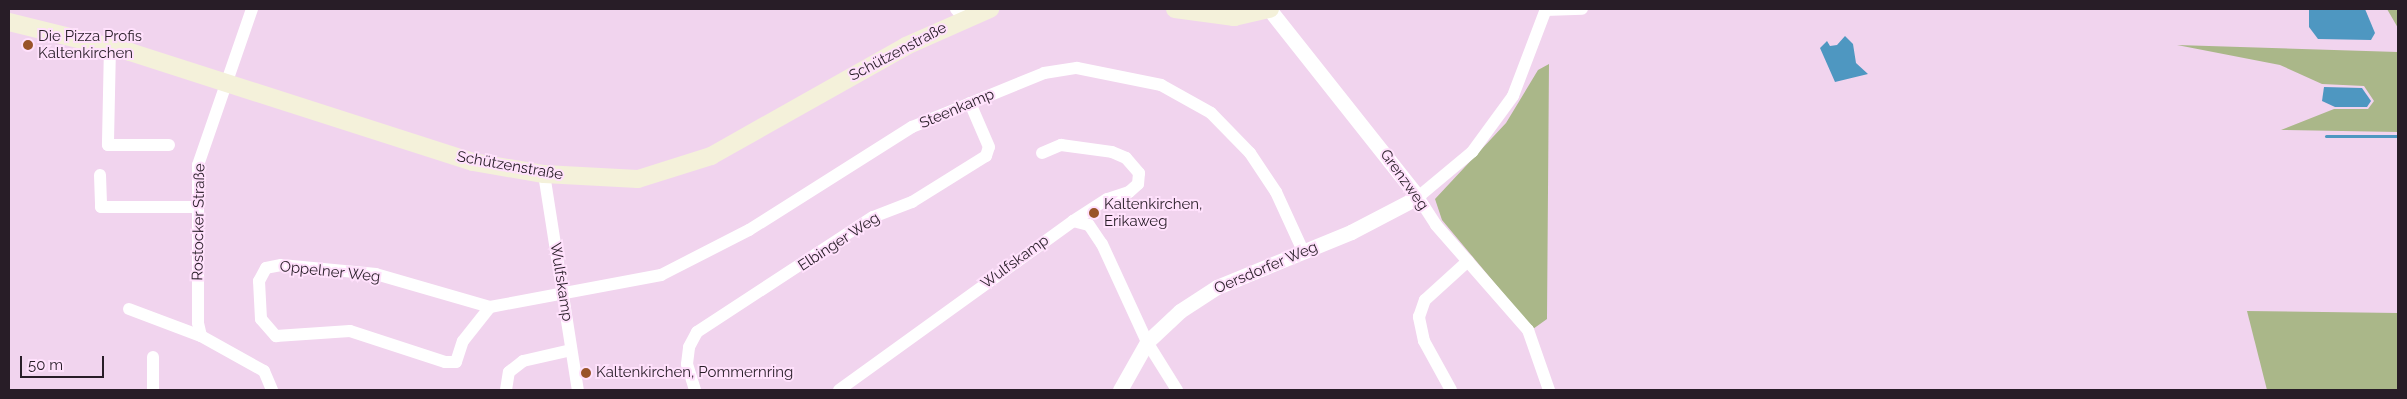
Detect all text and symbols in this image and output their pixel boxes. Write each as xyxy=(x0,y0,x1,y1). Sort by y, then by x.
street label: Schützenstraße xyxy=(846,19,950,85)
place label: Die Pizza Profis Kaltenkirchen xyxy=(38,27,142,62)
marker: Die Pizza Profis Kaltenkirchen xyxy=(22,39,34,51)
street label: Steenkamp xyxy=(917,85,997,133)
street label: Grenzweg xyxy=(1376,146,1432,214)
street label: Schützenstraße xyxy=(455,148,565,184)
street label: Rostocker Straße xyxy=(189,163,209,281)
place label: Kaltenkirchen, Erikaweg xyxy=(1104,195,1202,230)
marker: Kaltenkirchen, Erikaweg xyxy=(1088,207,1100,219)
street label: Elbinger Weg xyxy=(795,209,883,275)
street label: Wulfskamp xyxy=(978,231,1052,293)
street label: Oersdorfer Weg xyxy=(1211,238,1321,298)
street label: Wulfskamp xyxy=(546,241,576,323)
street label: Oppelner Weg xyxy=(278,258,382,286)
scale bar xyxy=(22,346,106,378)
text: 50 m xyxy=(28,356,63,374)
place label: Kaltenkirchen, Pommernring xyxy=(596,364,793,382)
marker: Kaltenkirchen, Pommernring xyxy=(580,367,592,379)

